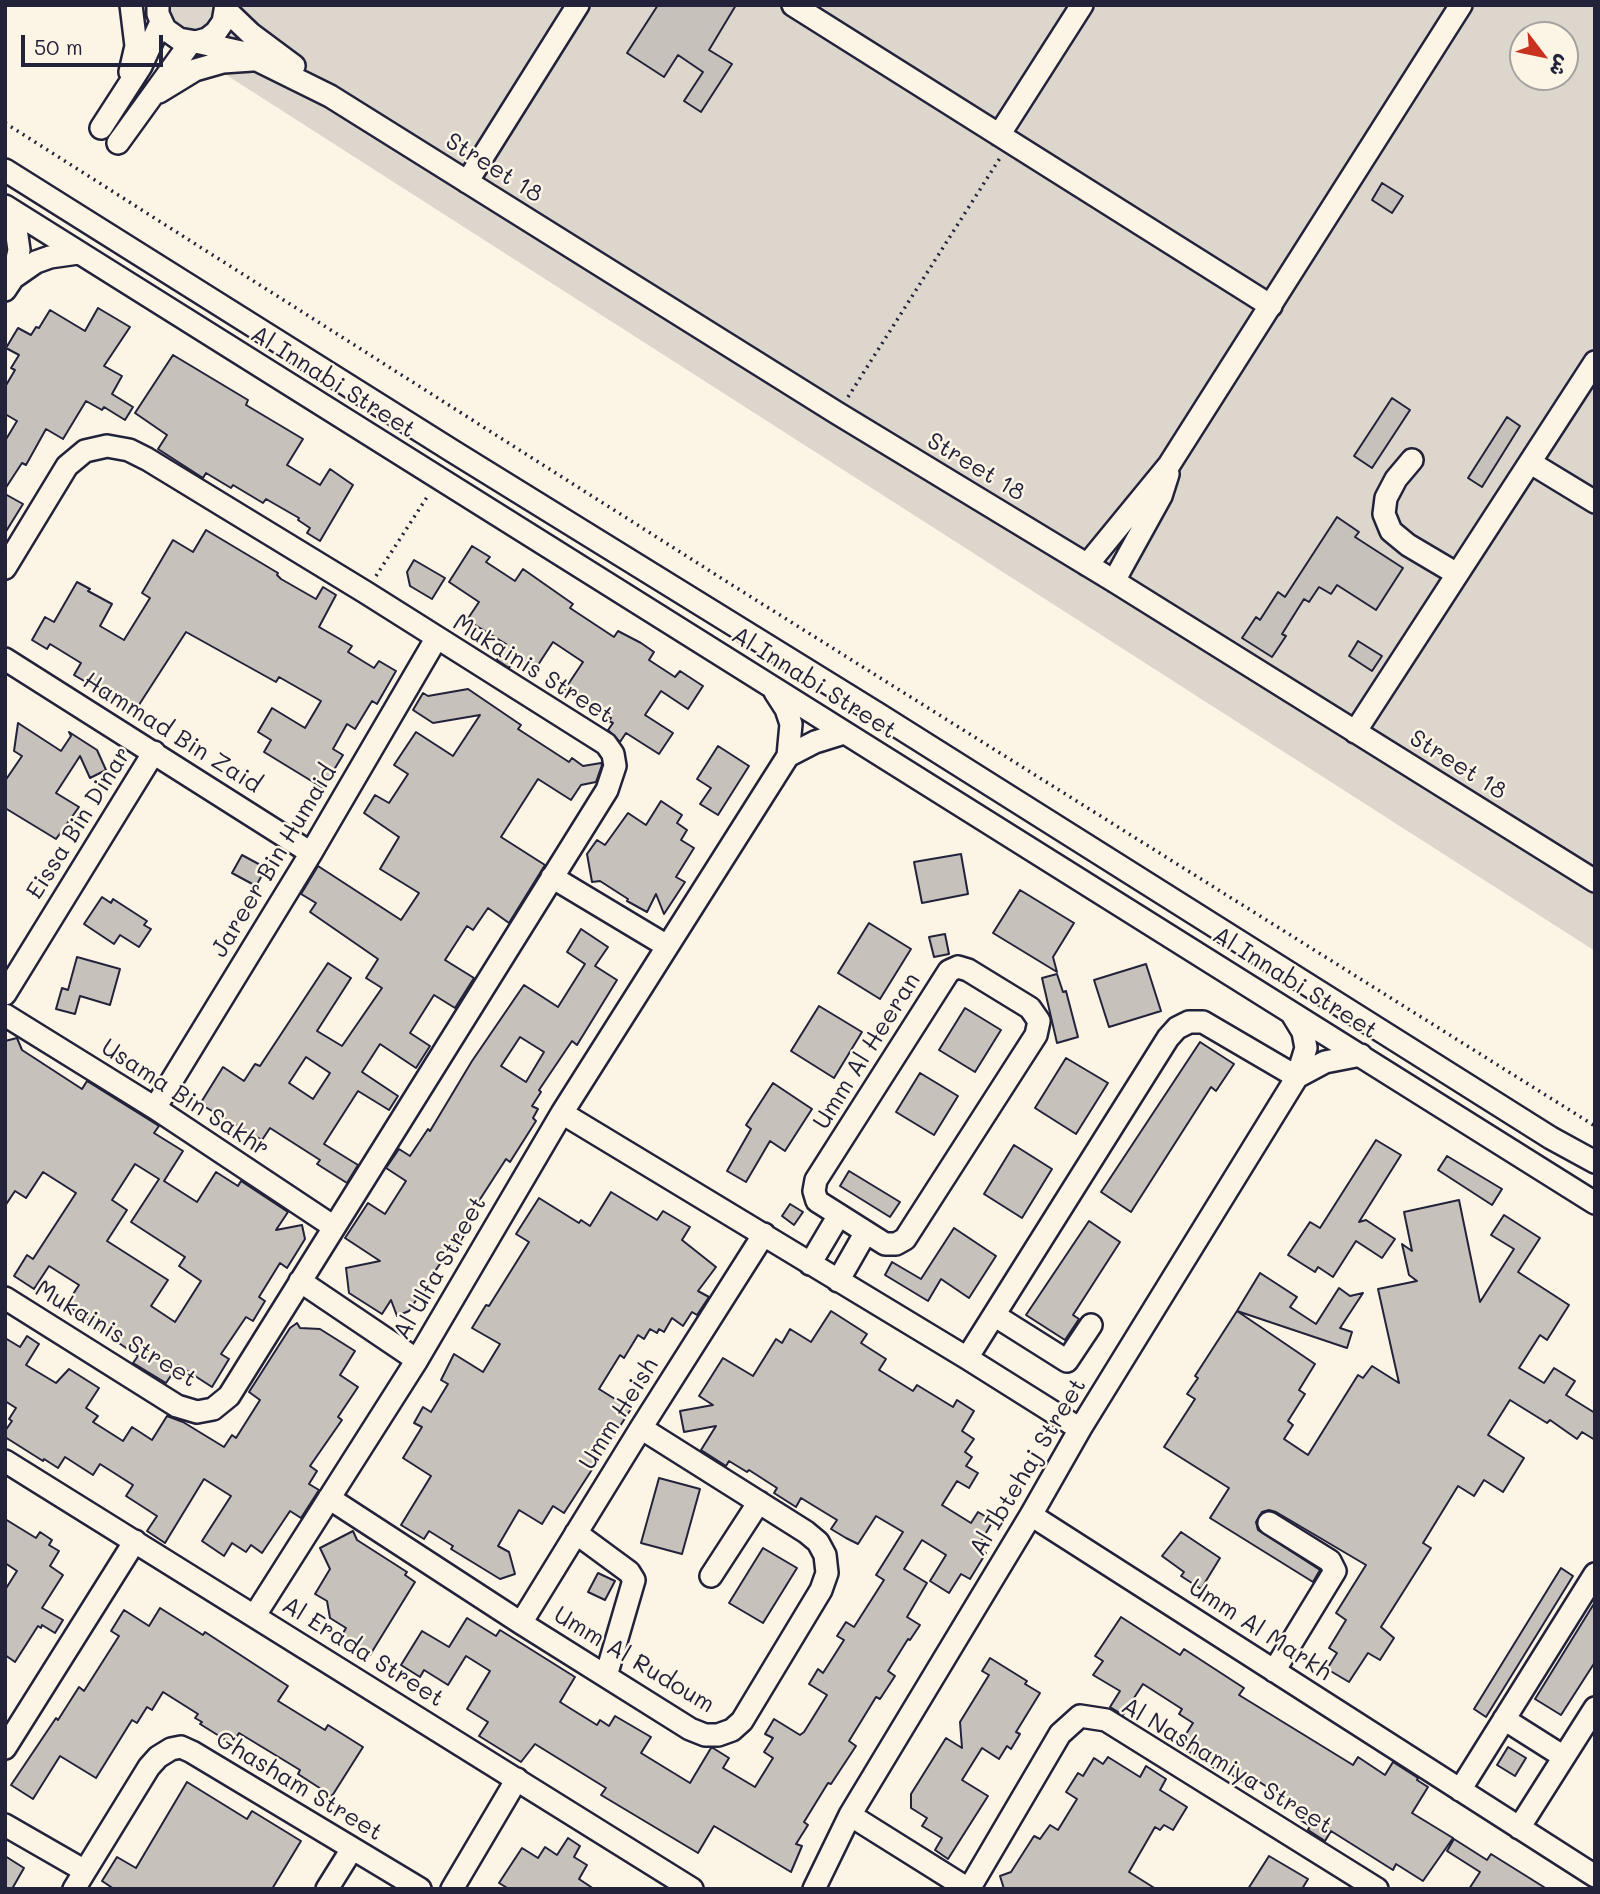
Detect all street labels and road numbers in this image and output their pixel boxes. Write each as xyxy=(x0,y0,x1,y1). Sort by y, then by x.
street label: Street 18 xyxy=(440,127,548,209)
street label: Al Innabi Street xyxy=(245,320,421,444)
street label: Street 18 xyxy=(922,427,1030,507)
street label: Mukainis Street xyxy=(447,608,619,730)
street label: Al Innabi Street xyxy=(726,621,902,745)
street label: Hammad Bin Zaid xyxy=(77,666,267,800)
street label: Street 18 xyxy=(1404,724,1512,806)
street label: Eissa Bin Dinar xyxy=(21,741,137,905)
street label: Jareer Bin Humaid xyxy=(205,759,343,963)
street label: Al Innabi Street xyxy=(1207,921,1383,1045)
street label: Umm Al Heeran xyxy=(807,967,927,1135)
street label: Usama Bin Sakhr xyxy=(96,1033,274,1163)
street label: Al Ulfa Street xyxy=(387,1191,493,1345)
street label: Mukainis Street xyxy=(30,1274,202,1394)
street label: Umm Heish xyxy=(573,1353,665,1475)
street label: Al Ibtehaj Street xyxy=(964,1373,1092,1561)
street label: Umm Al Markh xyxy=(1183,1573,1337,1687)
street label: Al Erada Street xyxy=(277,1591,449,1713)
street label: Umm Al Rudoum xyxy=(548,1601,720,1719)
street label: Al Nashamiya Street xyxy=(1116,1692,1338,1840)
street label: Ghasham Street xyxy=(210,1725,388,1847)

